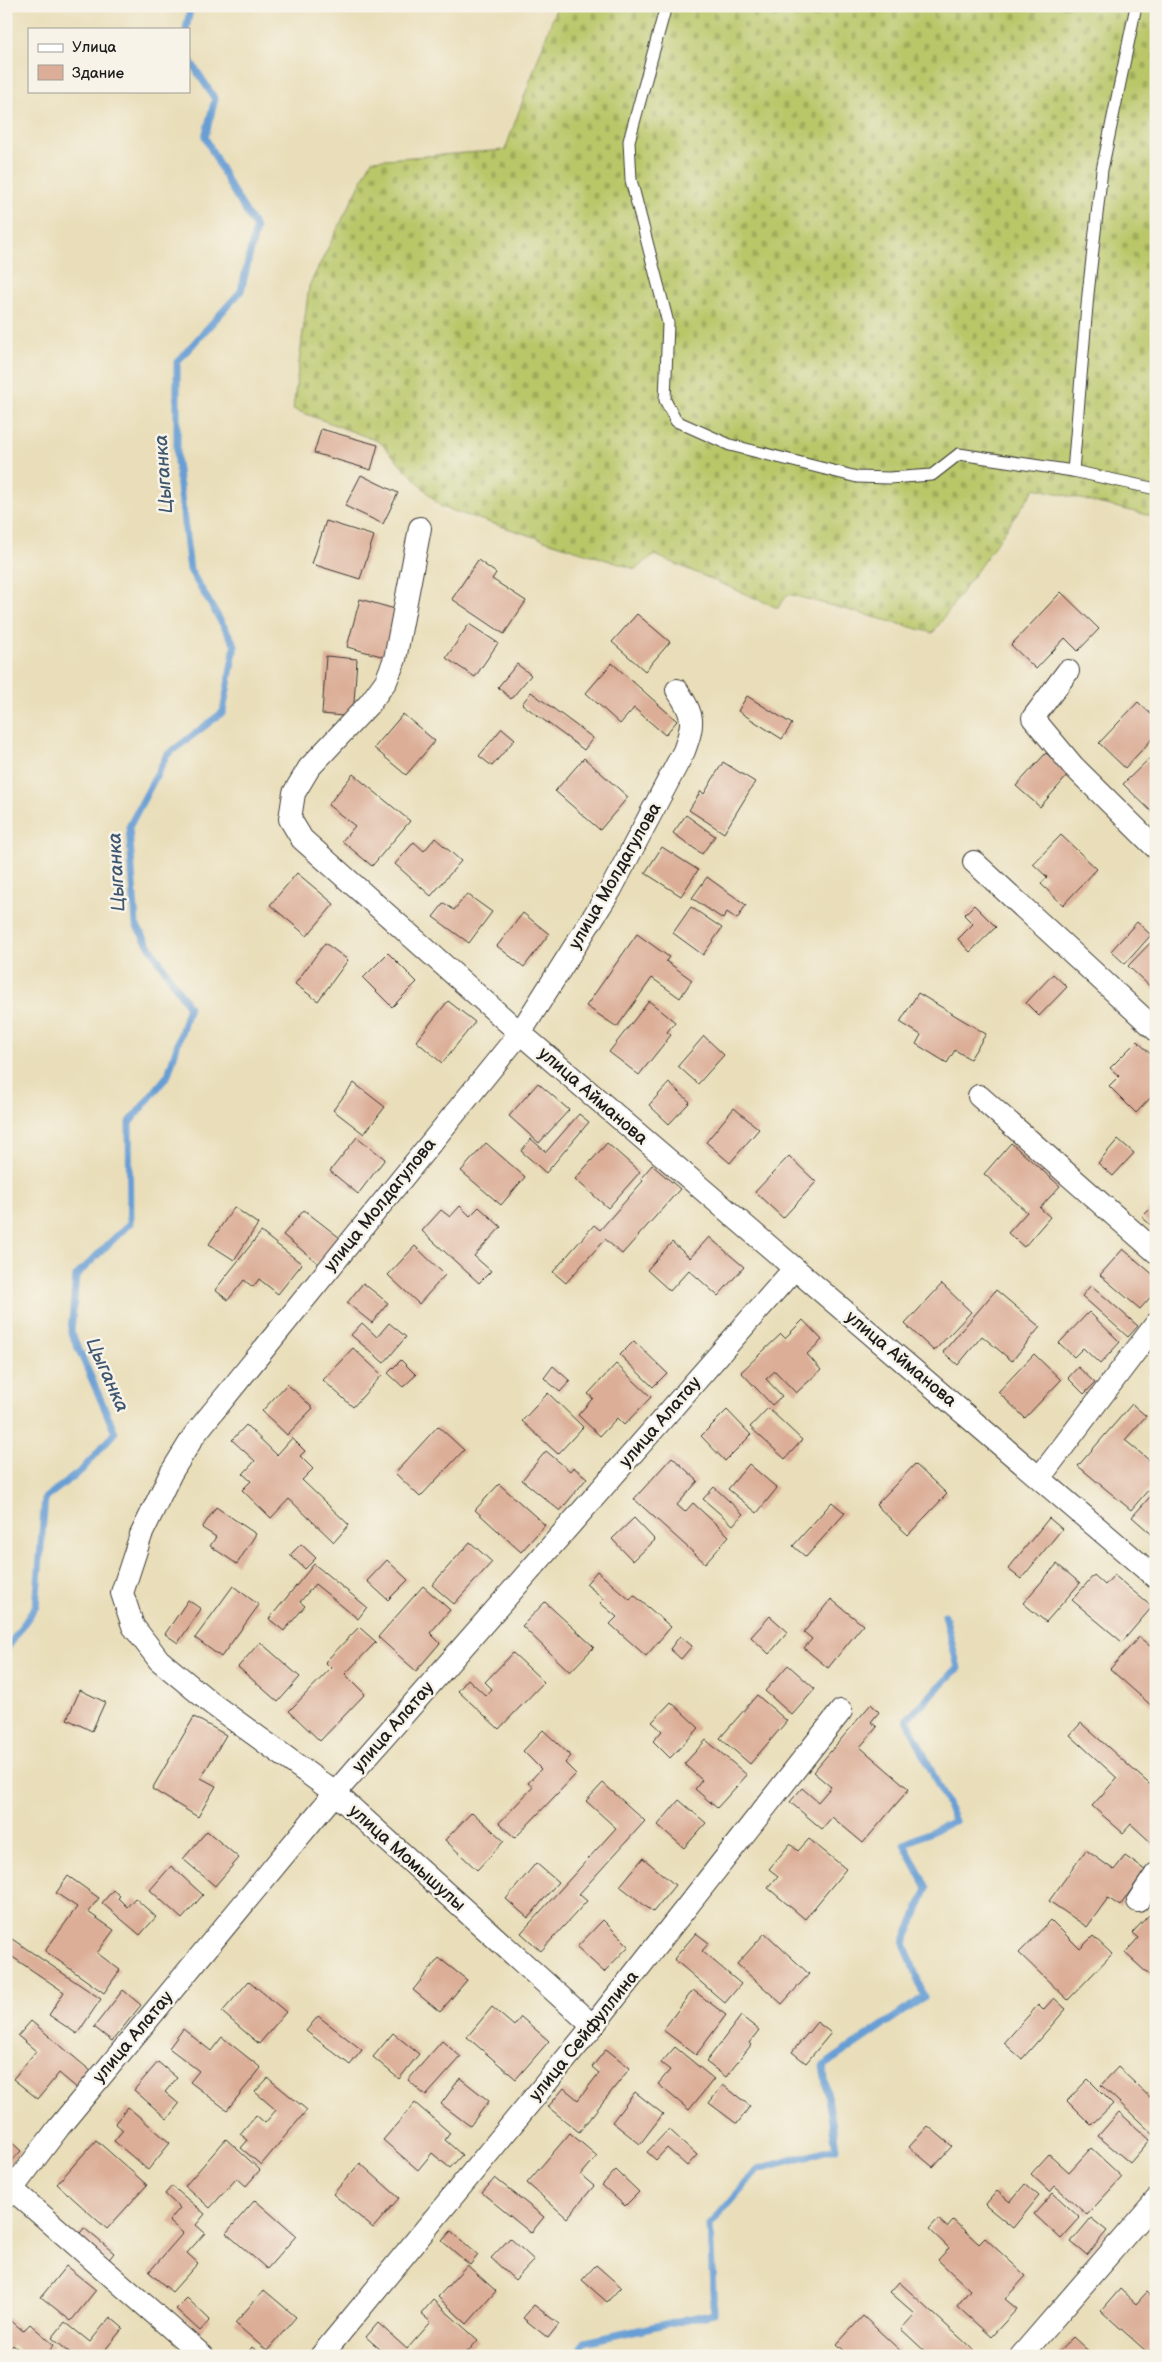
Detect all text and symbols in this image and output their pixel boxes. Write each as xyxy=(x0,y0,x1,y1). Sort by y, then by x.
legend xyxy=(28,28,190,92)
text: Улица xyxy=(72,38,117,57)
text: Здание xyxy=(72,64,124,83)
water label: Цыганка xyxy=(150,434,178,514)
street label: улица Молдагулова xyxy=(564,799,666,953)
water label: Цыганка xyxy=(103,832,131,912)
street label: улица Айманова xyxy=(534,1043,652,1149)
street label: улица Молдагулова xyxy=(320,1134,441,1276)
street label: улица Айманова xyxy=(841,1307,961,1412)
water label: Цыганка xyxy=(80,1334,134,1416)
street label: улица Алатау xyxy=(615,1372,706,1472)
street label: улица Алатау xyxy=(348,1677,439,1777)
street label: улица Момышулы xyxy=(345,1800,469,1916)
street label: улица Сейфуллина xyxy=(525,1966,643,2105)
street label: улица Алатау xyxy=(89,1986,178,2087)

